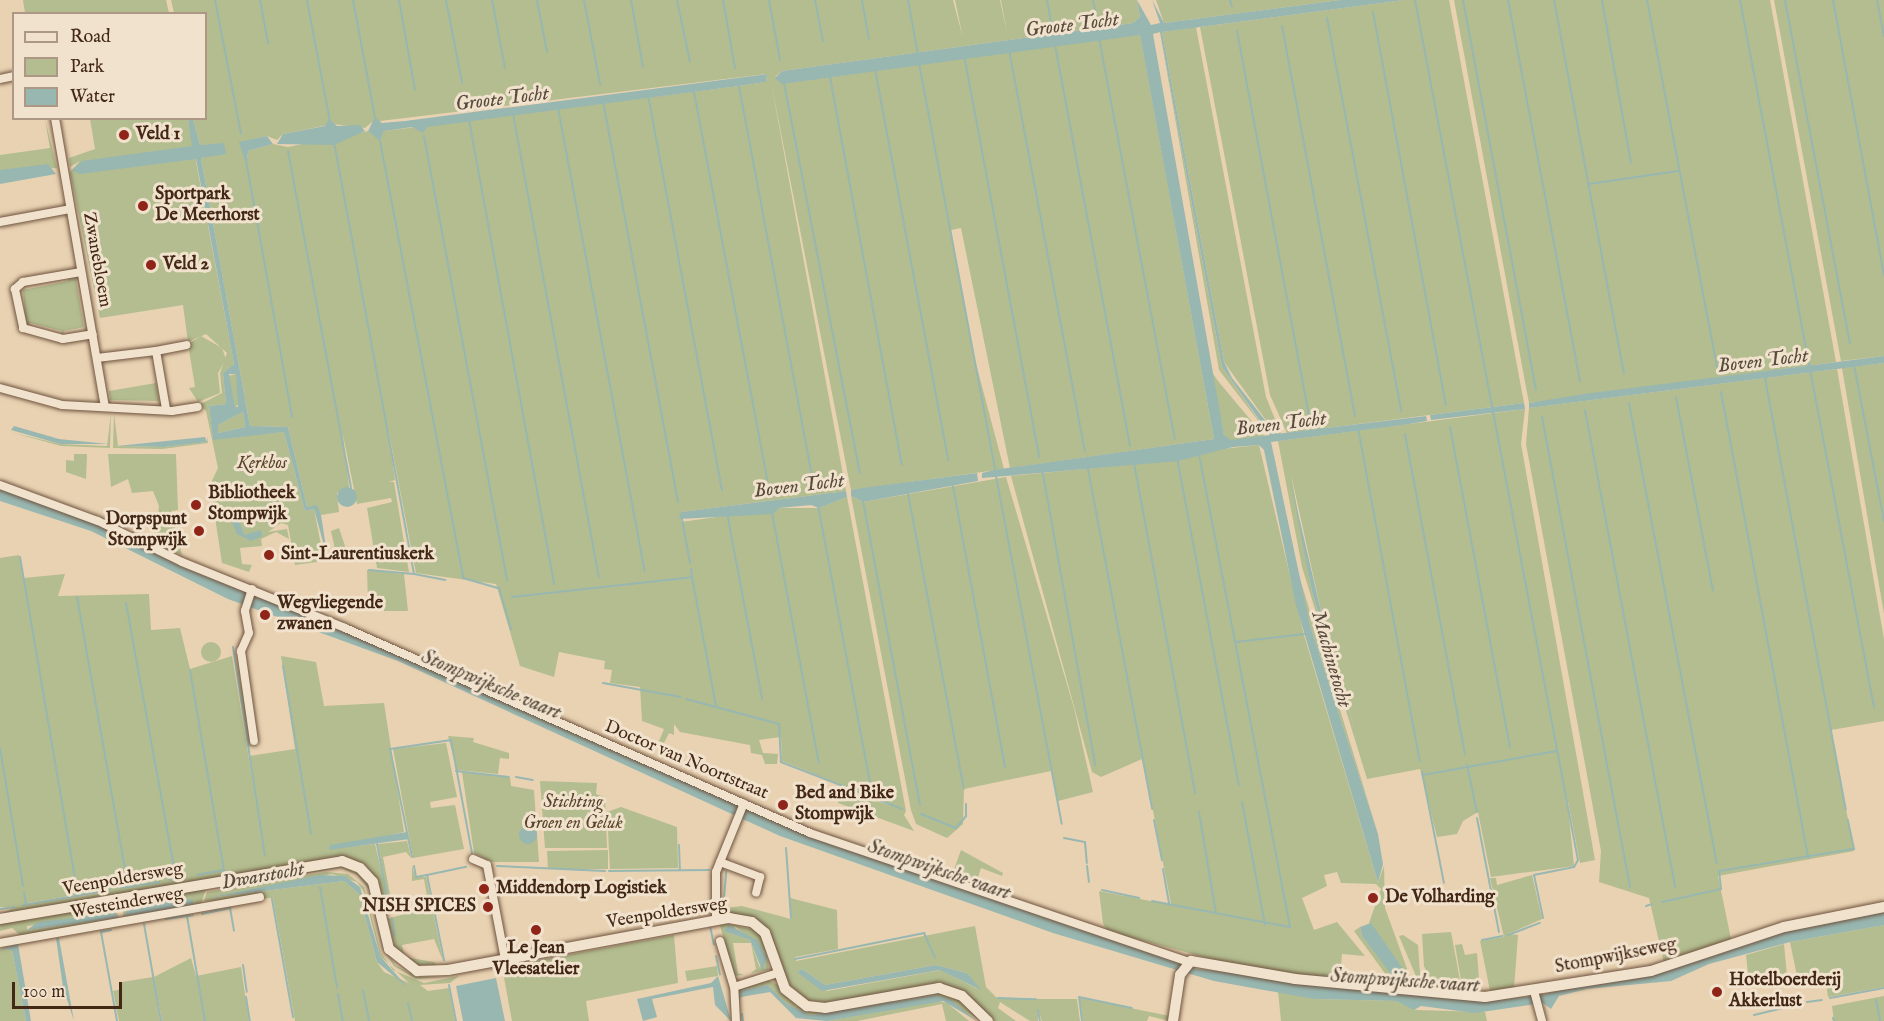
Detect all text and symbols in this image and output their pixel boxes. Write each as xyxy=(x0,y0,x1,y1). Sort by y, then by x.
water label: Groote Tocht xyxy=(1024,7,1120,43)
legend xyxy=(12,12,207,120)
text: Road xyxy=(70,26,111,49)
text: Park xyxy=(70,56,104,79)
water label: Groote Tocht xyxy=(454,81,550,117)
text: Water xyxy=(70,86,115,109)
place label: Veld 1 xyxy=(136,124,180,146)
marker: Veld 1 xyxy=(117,128,131,142)
place label: Sportpark De Meerhorst xyxy=(155,185,260,228)
marker: Sportpark De Meerhorst xyxy=(136,199,150,213)
street label: Zwanebloem xyxy=(77,211,115,309)
place label: Veld 2 xyxy=(163,254,209,276)
marker: Veld 2 xyxy=(144,258,158,272)
water label: Boven Tocht xyxy=(1716,344,1810,378)
water label: Boven Tocht xyxy=(1234,407,1328,441)
park label: Kerkbos xyxy=(237,453,287,475)
water label: Boven Tocht xyxy=(752,469,846,503)
place label: Bibliotheek Stompwijk xyxy=(208,484,295,526)
marker: Bibliotheek Stompwijk xyxy=(189,498,203,512)
place label: Dorpspunt Stompwijk xyxy=(105,510,187,552)
marker: Dorpspunt Stompwijk xyxy=(192,524,206,538)
place label: Sint-Laurentiuskerk xyxy=(281,544,434,566)
marker: Sint-Laurentiuskerk xyxy=(262,548,276,562)
place label: Wegvliegende zwanen xyxy=(277,594,383,636)
marker: Wegvliegende zwanen xyxy=(258,608,272,622)
water label: Machinetocht xyxy=(1306,608,1356,710)
water label: Stompwijksche vaart xyxy=(417,645,565,725)
street label: Doctor van Noortstraat xyxy=(601,717,771,805)
place label: Bed and Bike Stompwijk xyxy=(795,784,894,826)
park label: Stichting Groen en Geluk xyxy=(523,793,623,836)
marker: Bed and Bike Stompwijk xyxy=(776,798,790,812)
water label: Stompwijksche vaart xyxy=(864,834,1014,906)
water label: Dwarstocht xyxy=(220,857,306,895)
street label: Veenpoldersweg xyxy=(61,859,185,901)
place label: Middendorp Logistiek xyxy=(496,878,667,900)
marker: Middendorp Logistiek xyxy=(477,882,491,896)
street label: Westeinderweg xyxy=(69,883,185,925)
place label: De Volharding xyxy=(1385,887,1495,909)
marker: De Volharding xyxy=(1366,891,1380,905)
street label: Veenpoldersweg xyxy=(605,894,729,934)
place label: NISH SPICES xyxy=(362,896,476,918)
marker: NISH SPICES xyxy=(481,900,495,914)
marker: Le Jean Vleesatelier xyxy=(529,923,543,937)
street label: Stompwijkseweg xyxy=(1553,935,1679,979)
place label: Le Jean Vleesatelier xyxy=(493,939,579,982)
water label: Stompwijksche vaart xyxy=(1330,964,1480,998)
scale bar xyxy=(15,970,124,1008)
place label: Hotelboerderij Akkerlust xyxy=(1729,971,1841,1014)
text: 100 m xyxy=(23,981,65,1004)
marker: Hotelboerderij Akkerlust xyxy=(1710,985,1724,999)

